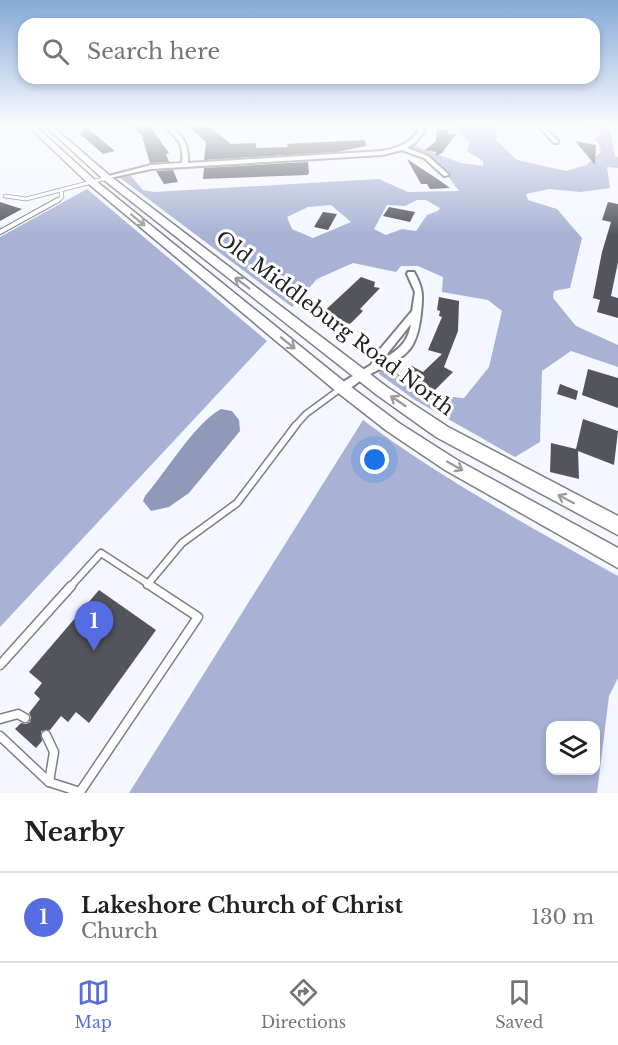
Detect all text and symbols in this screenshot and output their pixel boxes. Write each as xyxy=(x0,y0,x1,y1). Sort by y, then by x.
search box xyxy=(18,18,600,84)
icon: search xyxy=(39,35,72,68)
text: Search here xyxy=(87,38,220,65)
one-way arrow xyxy=(130,213,146,226)
street label: Old Middleburg Road North xyxy=(211,226,459,421)
one-way arrow xyxy=(235,277,251,290)
one-way arrow xyxy=(280,337,296,350)
one-way arrow xyxy=(390,395,406,407)
your location xyxy=(360,445,389,474)
one-way arrow xyxy=(446,461,463,473)
one-way arrow xyxy=(558,493,575,505)
pin: 1 xyxy=(74,602,113,651)
map controls xyxy=(546,721,600,775)
button: layers xyxy=(546,721,600,775)
text: Nearby xyxy=(24,816,125,848)
text: Lakeshore Church of Christ xyxy=(81,892,403,919)
text: 1 xyxy=(39,905,48,929)
text: 130 m xyxy=(531,905,594,929)
text: Church xyxy=(81,919,158,943)
tab: Map xyxy=(75,976,112,1032)
tab: Directions xyxy=(261,976,346,1032)
tab: Saved xyxy=(495,976,543,1032)

